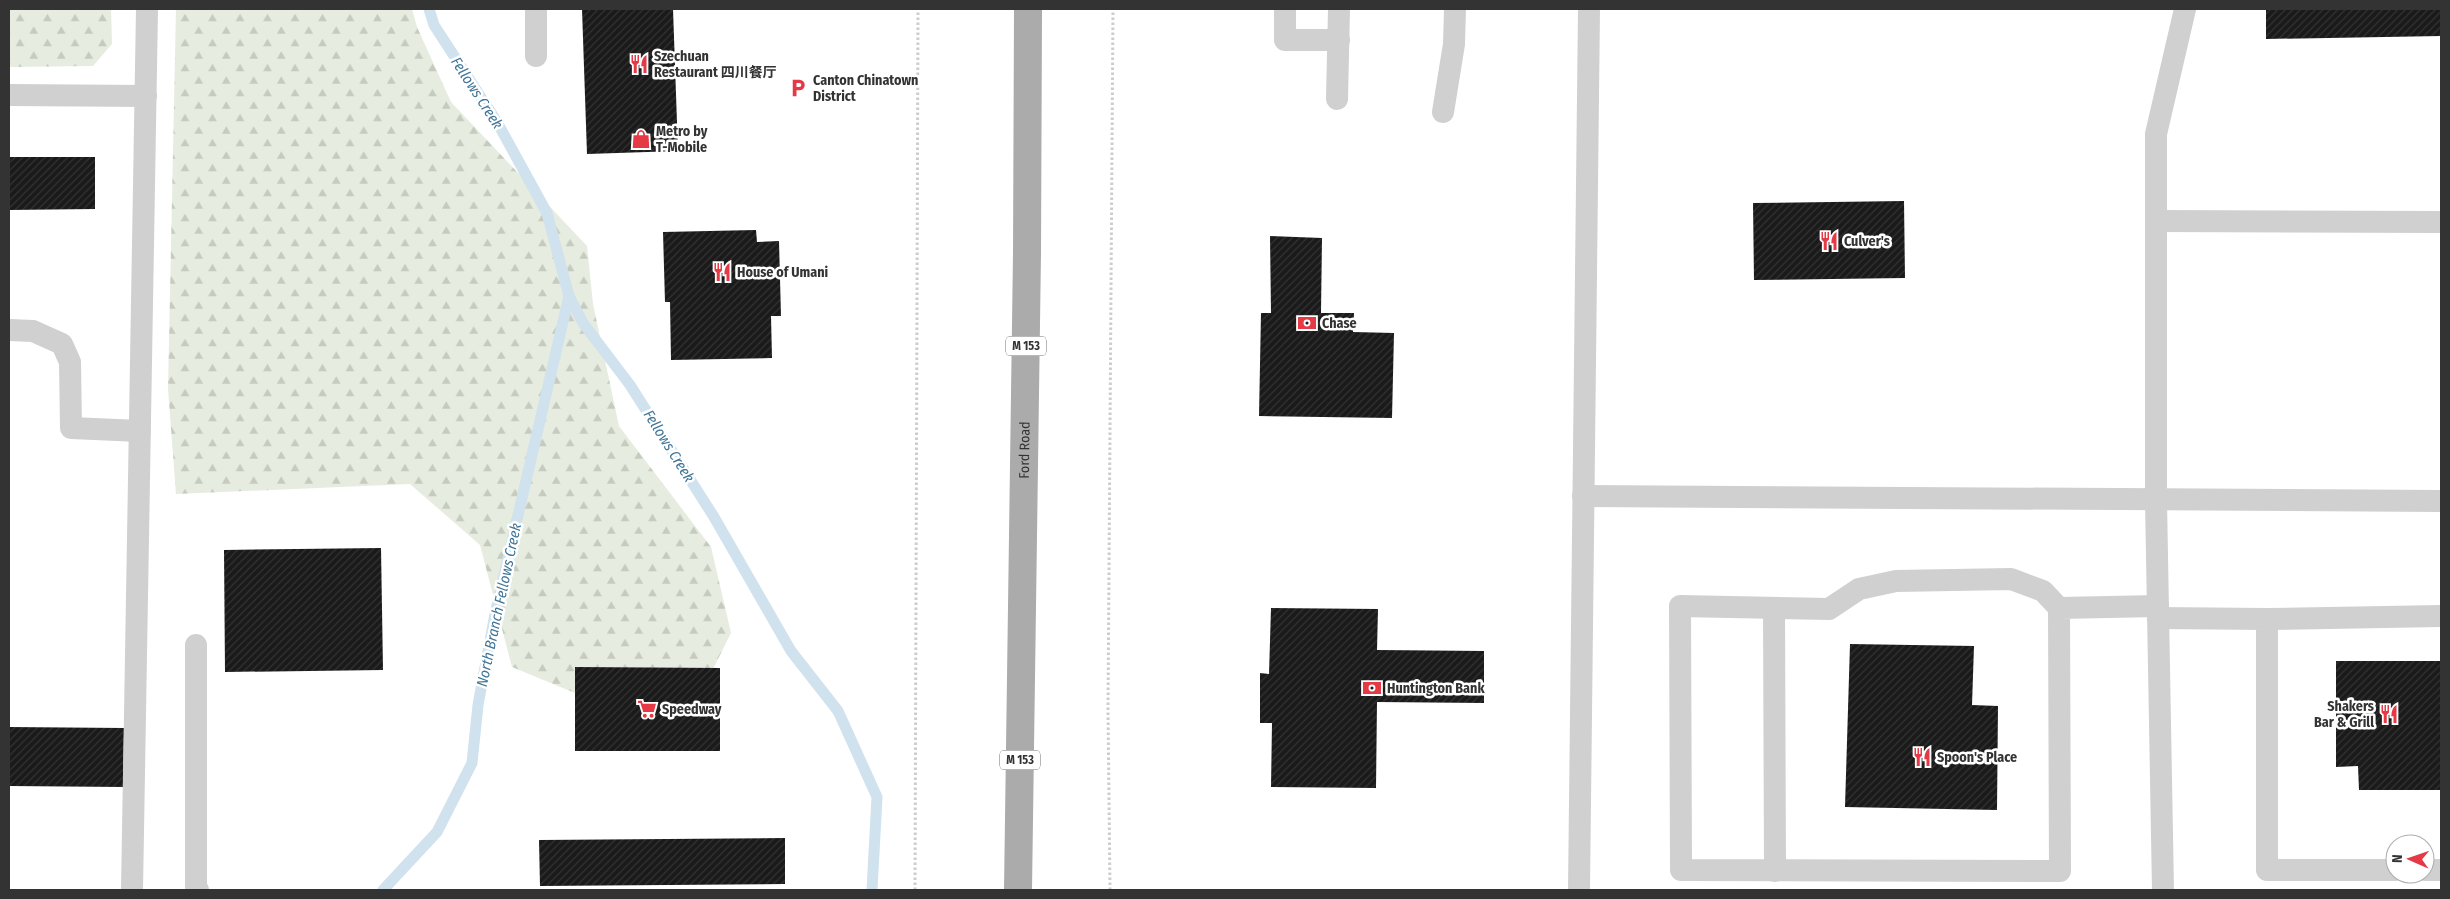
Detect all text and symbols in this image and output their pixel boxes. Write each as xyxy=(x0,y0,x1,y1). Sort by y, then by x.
place label: Szechuan Restaurant 四川餐厅 xyxy=(654,48,777,81)
restaurant icon: Szechuan Restaurant 四川餐厅 xyxy=(628,53,650,75)
water label: Fellows Creek xyxy=(447,54,507,133)
place label: Canton Chinatown District xyxy=(813,72,918,105)
parking icon: Canton Chinatown District xyxy=(787,77,809,99)
place label: Metro by T-Mobile xyxy=(656,123,708,156)
shop icon: Metro by T-Mobile xyxy=(630,128,652,150)
restaurant icon: Culver's xyxy=(1818,230,1840,252)
place label: Culver's xyxy=(1844,233,1890,250)
restaurant icon: House of Umani xyxy=(711,261,733,283)
place label: House of Umani xyxy=(737,264,828,281)
bank icon: Chase xyxy=(1296,312,1318,334)
place label: Chase xyxy=(1322,315,1357,332)
road number: M 153 xyxy=(1006,336,1046,356)
water label: Fellows Creek xyxy=(640,406,699,486)
street label: Ford Road xyxy=(1015,421,1033,479)
water label: North Branch Fellows Creek xyxy=(473,521,525,688)
bank icon: Huntington Bank xyxy=(1361,677,1383,699)
place label: Huntington Bank xyxy=(1387,680,1485,697)
supermarket icon: Speedway xyxy=(636,698,658,720)
place label: Shakers Bar & Grill xyxy=(2314,698,2374,731)
place label: Speedway xyxy=(662,701,722,718)
restaurant icon: Shakers Bar & Grill xyxy=(2378,703,2400,725)
restaurant icon: Spoon's Place xyxy=(1911,746,1933,768)
place label: Spoon's Place xyxy=(1937,749,2017,766)
road number: M 153 xyxy=(1000,750,1040,770)
north arrow xyxy=(2385,834,2435,884)
text: N xyxy=(2389,854,2406,863)

